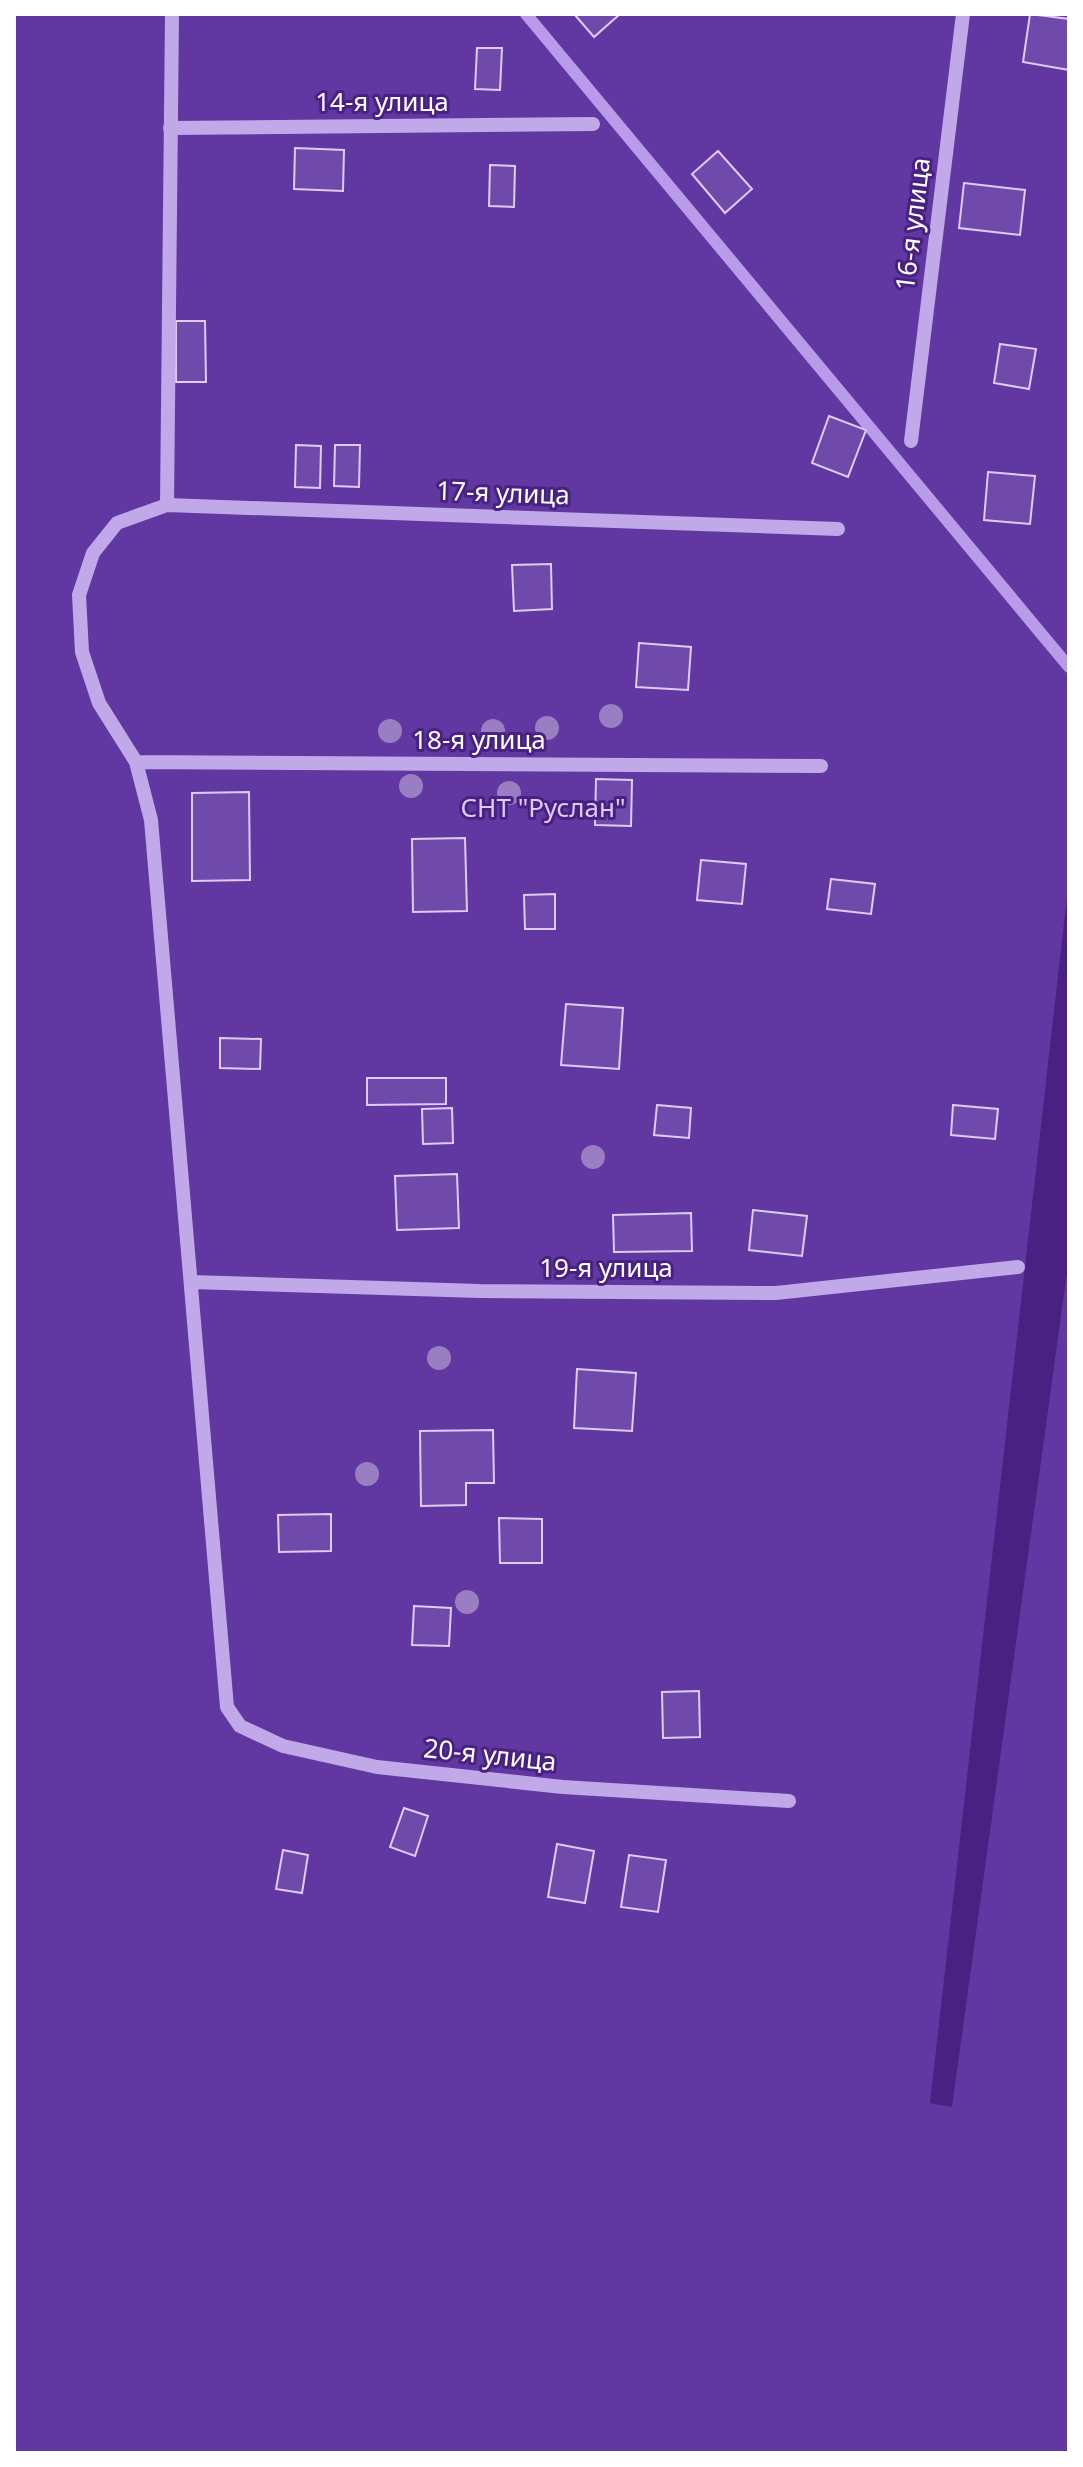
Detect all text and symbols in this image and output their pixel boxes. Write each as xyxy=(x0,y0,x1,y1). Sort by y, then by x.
street label: 14-я улица xyxy=(315,83,449,119)
street label: 16-я улица xyxy=(886,155,938,292)
street label: 17-я улица xyxy=(436,472,570,512)
street label: 18-я улица xyxy=(412,721,546,757)
park label: СНТ "Руслан" xyxy=(460,789,626,825)
street label: 19-я улица xyxy=(539,1249,673,1285)
street label: 20-я улица xyxy=(422,1729,558,1779)

